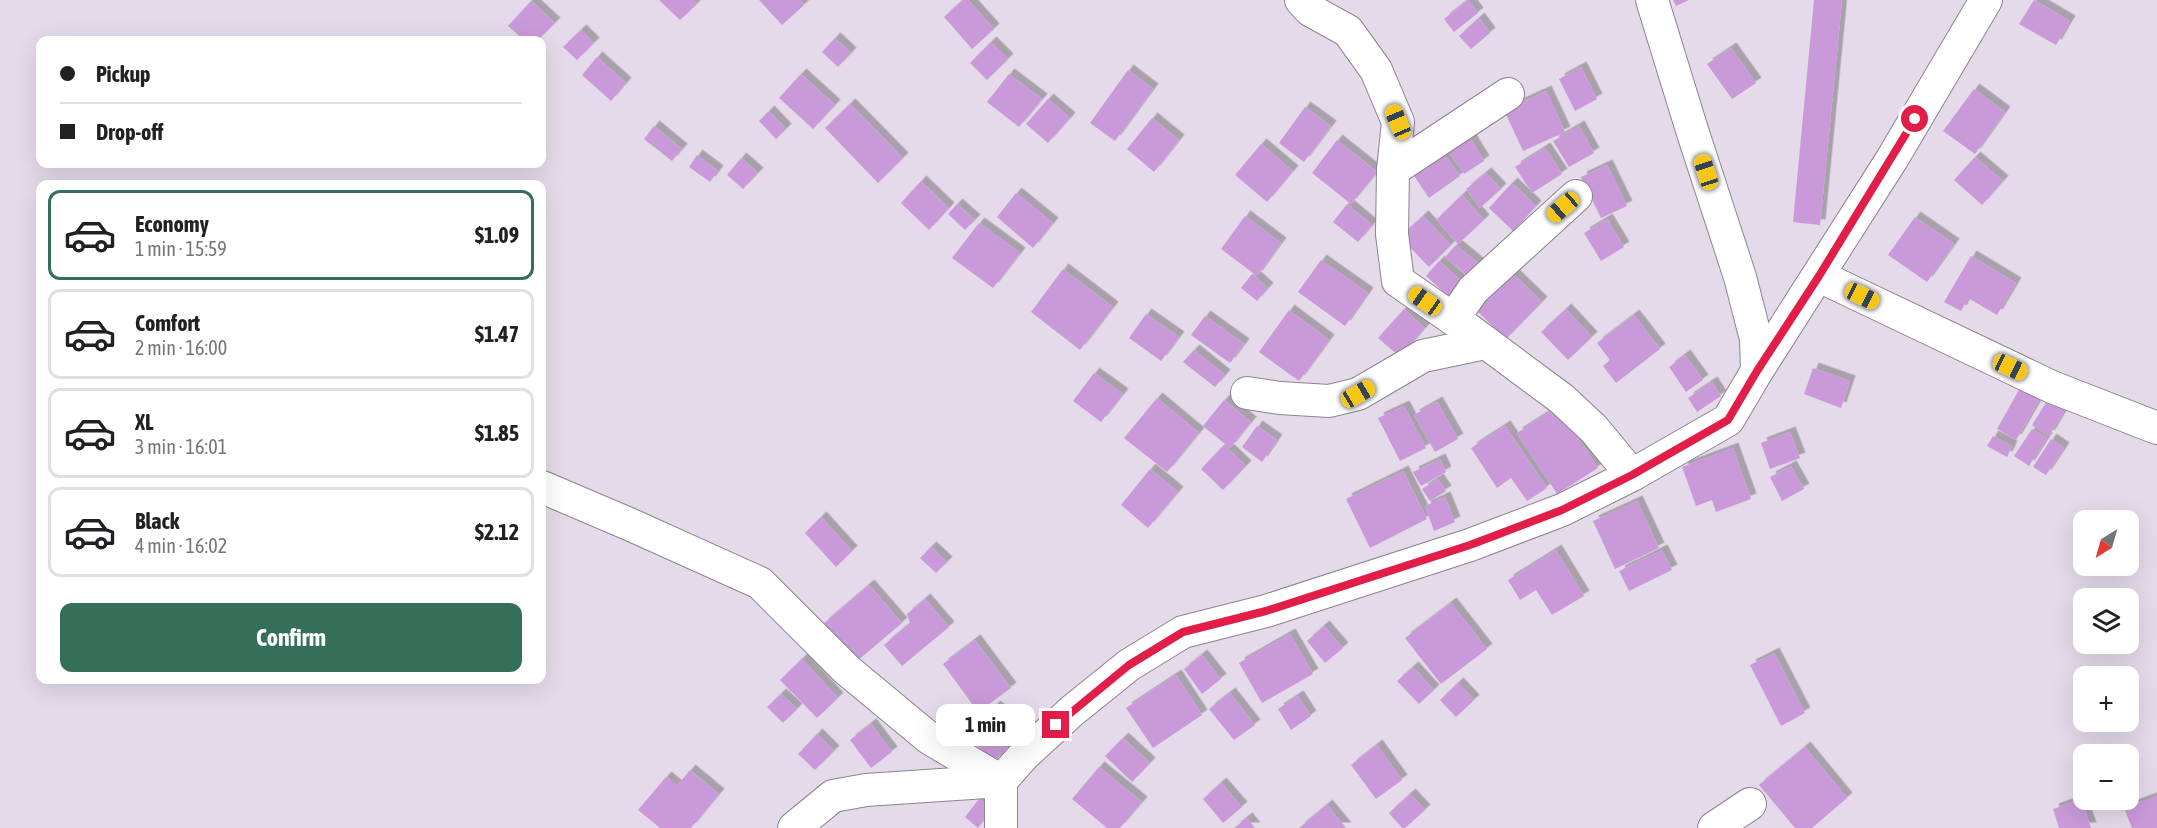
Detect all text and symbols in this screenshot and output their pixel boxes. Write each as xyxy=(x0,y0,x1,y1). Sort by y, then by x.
text: Pickup xyxy=(96,61,151,87)
car xyxy=(1383,102,1413,142)
route start xyxy=(1901,105,1928,132)
text: Drop-off xyxy=(96,119,163,145)
car xyxy=(1692,152,1720,192)
car xyxy=(1544,188,1582,226)
icon: car xyxy=(63,208,117,262)
text: Economy xyxy=(135,211,209,237)
text: $1.09 xyxy=(475,222,519,248)
text: 1 min · 15:59 xyxy=(135,237,227,260)
car xyxy=(1842,280,1882,312)
car xyxy=(1405,283,1445,319)
icon: car xyxy=(63,307,117,361)
text: Comfort xyxy=(135,310,200,336)
text: $1.47 xyxy=(475,321,519,347)
text: 2 min · 16:00 xyxy=(135,336,227,359)
car xyxy=(1990,351,2030,383)
car xyxy=(1338,377,1378,411)
icon: car xyxy=(63,406,117,460)
text: XL xyxy=(135,409,153,435)
text: $1.85 xyxy=(475,420,519,446)
text: 3 min · 16:01 xyxy=(135,435,227,458)
icon: car xyxy=(63,505,117,559)
text: Black xyxy=(135,508,179,534)
north arrow xyxy=(2073,510,2139,576)
map controls xyxy=(2073,510,2139,810)
text: $2.12 xyxy=(475,519,519,545)
text: 4 min · 16:02 xyxy=(135,534,227,557)
button: layers xyxy=(2073,588,2139,654)
button: Confirm xyxy=(60,603,522,672)
button: + xyxy=(2073,666,2139,732)
callout: 1 min xyxy=(936,704,1035,746)
route end xyxy=(1042,711,1069,738)
text: 1 min xyxy=(965,713,1006,736)
button: − xyxy=(2073,744,2139,810)

